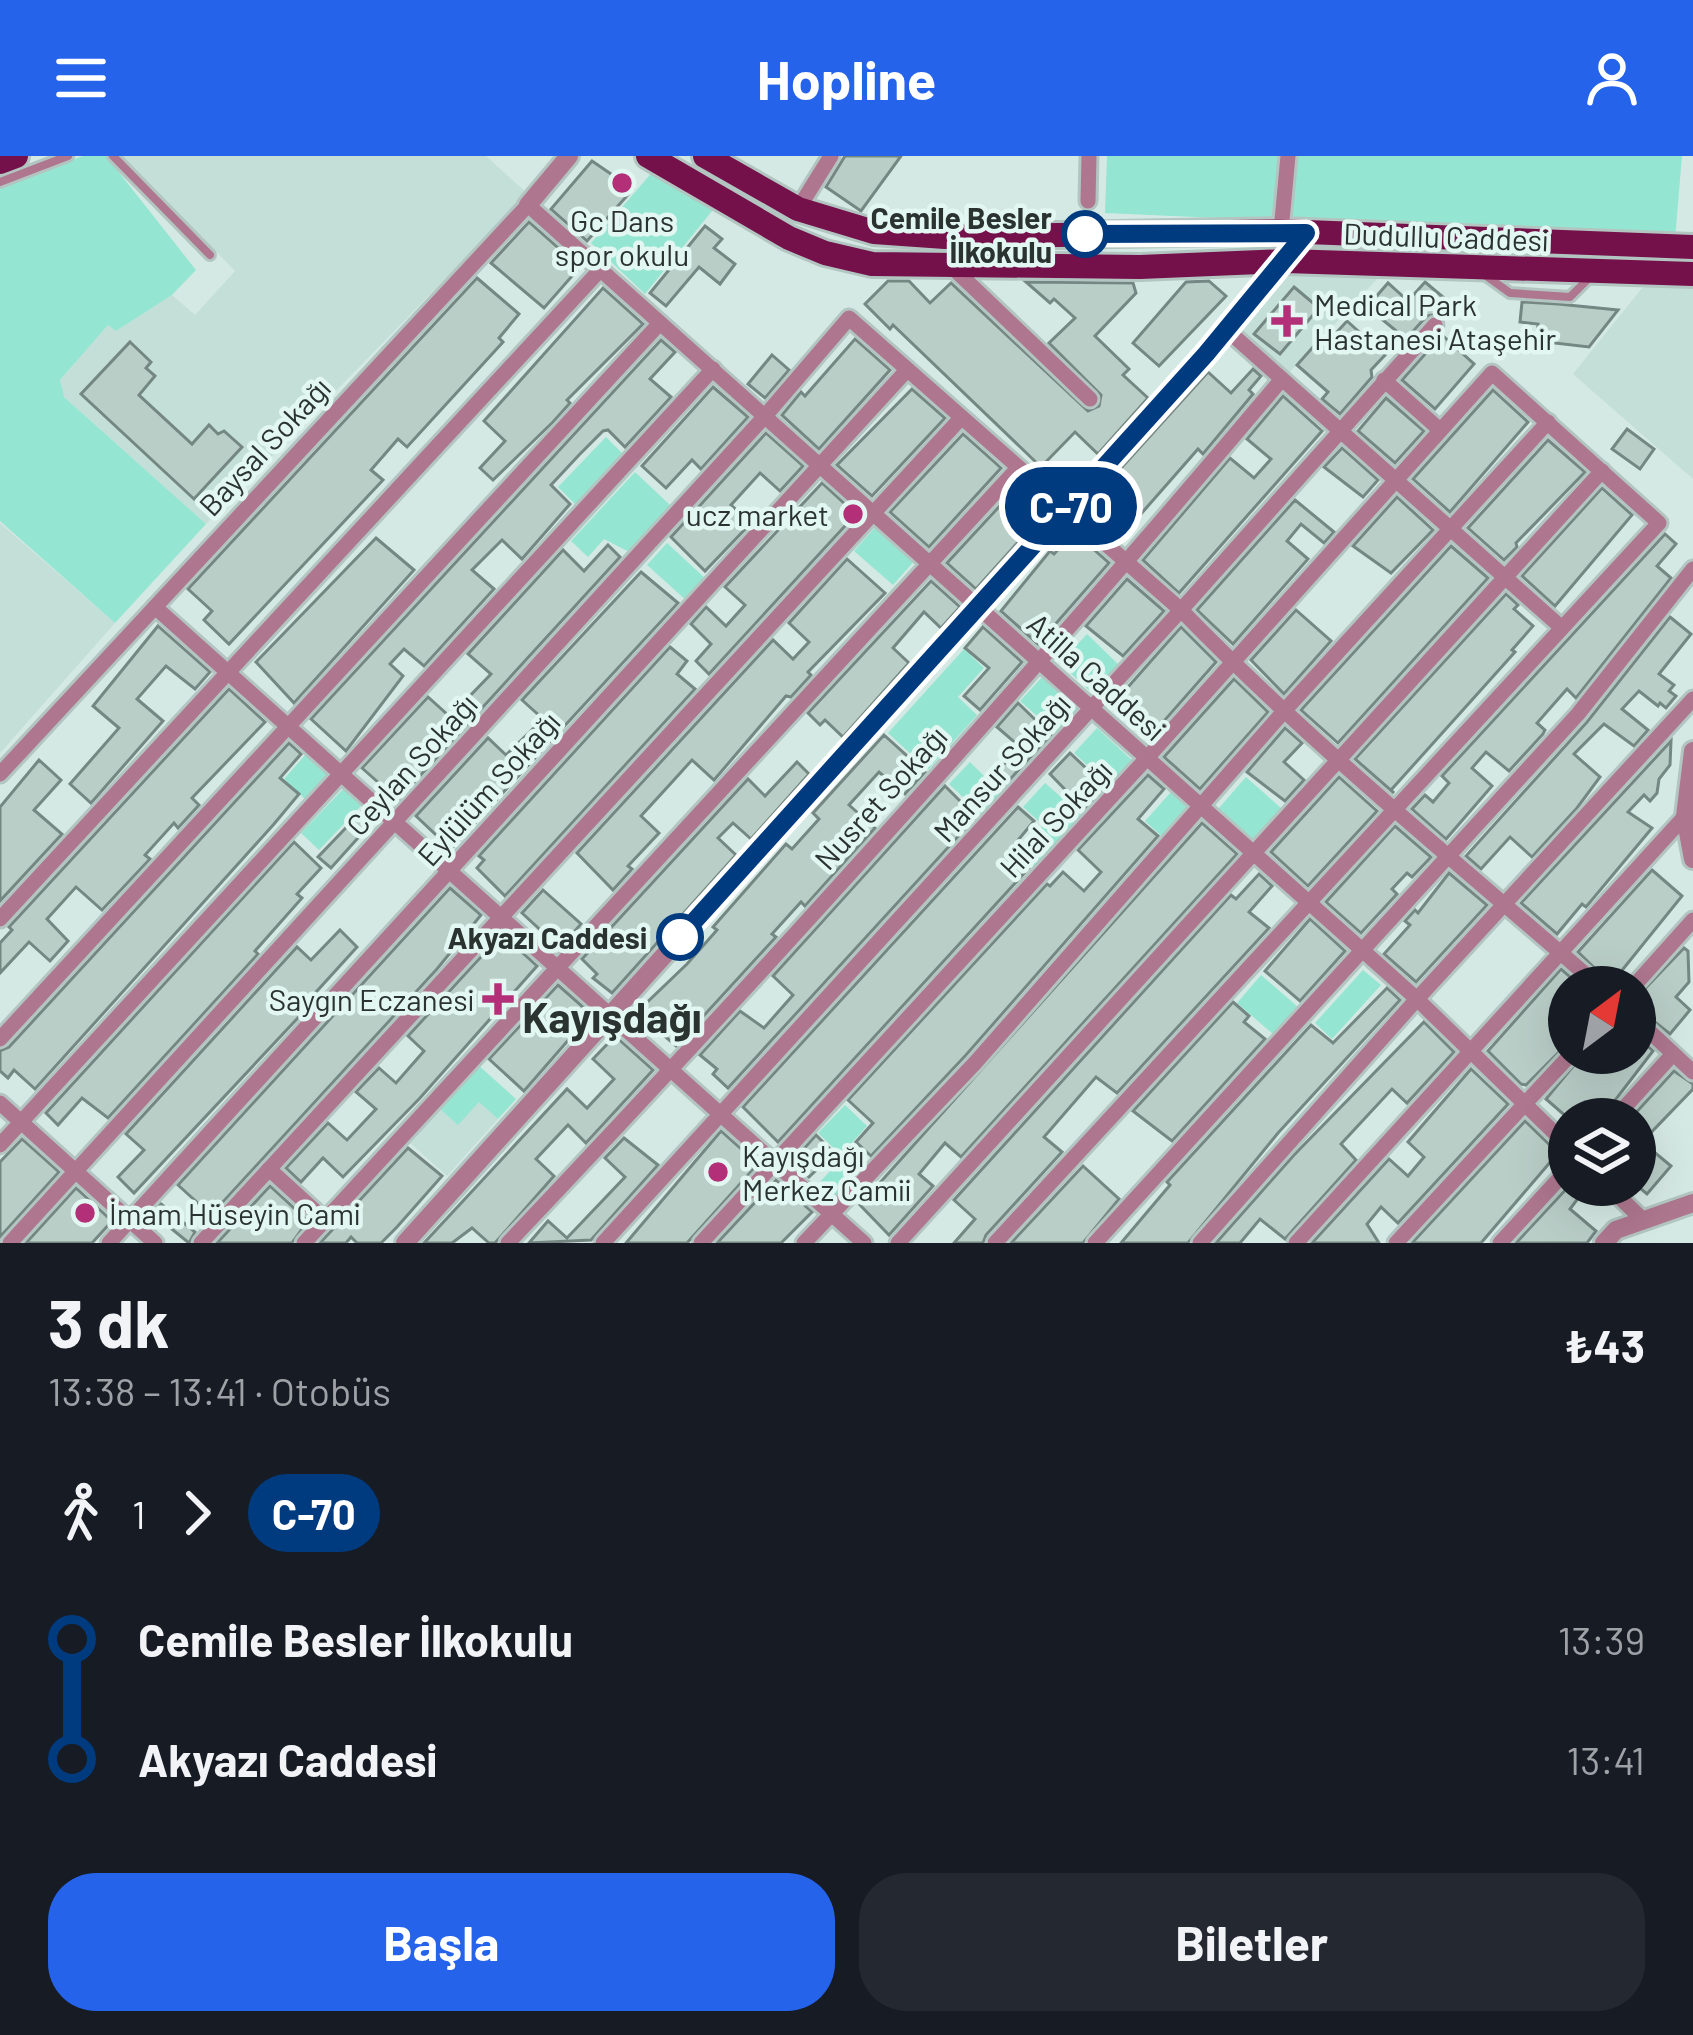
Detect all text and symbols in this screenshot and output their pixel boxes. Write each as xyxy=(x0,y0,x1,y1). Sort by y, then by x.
icon: menu xyxy=(48,45,114,111)
icon: person xyxy=(1579,45,1645,111)
text: Hopline xyxy=(757,46,936,111)
marker: Gc Dans spor okulu xyxy=(609,170,635,196)
place label: Cemile Besler İlkokulu xyxy=(871,199,1052,269)
place label: Gc Dans spor okulu xyxy=(555,202,689,272)
marker: Cemile Besler İlkokulu xyxy=(1063,212,1107,256)
street label: Dudullu Caddesi xyxy=(1343,214,1549,258)
place label: Medical Park Hastanesi Ataşehir xyxy=(1314,286,1556,356)
marker: Medical Park Hastanesi Ataşehir xyxy=(1271,305,1303,337)
street label: Baysal Sokağı xyxy=(191,369,337,523)
line badge: C-70 xyxy=(987,467,1155,545)
text: C-70 xyxy=(1029,481,1113,531)
place label: ucz market xyxy=(686,496,829,532)
marker: ucz market xyxy=(840,501,866,527)
street label: Atilla Caddesi xyxy=(1021,605,1173,747)
street label: Ceylan Sokağı xyxy=(338,686,484,842)
street label: Mansur Sokağı xyxy=(925,686,1077,848)
street label: Eylülüm Sokağı xyxy=(409,703,567,873)
street label: Nusret Sokağı xyxy=(806,718,954,876)
street label: Hilal Sokağı xyxy=(992,752,1118,884)
marker: Akyazı Caddesi xyxy=(658,915,702,959)
place label: Akyazı Caddesi xyxy=(448,919,647,955)
north arrow xyxy=(1548,966,1656,1074)
map controls xyxy=(1548,966,1656,1206)
place label: Saygın Eczanesi xyxy=(269,981,474,1017)
marker: Saygın Eczanesi xyxy=(485,986,511,1012)
district label: Kayışdağı xyxy=(522,991,702,1042)
button: layers xyxy=(1548,1098,1656,1206)
place label: Kayışdağı Merkez Camii xyxy=(742,1137,911,1207)
marker: Kayışdağı Merkez Camii xyxy=(705,1159,731,1185)
place label: İmam Hüseyin Cami xyxy=(109,1195,360,1231)
marker: İmam Hüseyin Cami xyxy=(72,1200,98,1226)
text: 3 dk xyxy=(48,1282,169,1361)
text: ₺43 xyxy=(1564,1318,1645,1372)
text: 13:38 – 13:41 · Otobüs xyxy=(48,1367,391,1414)
icon: walk xyxy=(48,1480,114,1546)
icon: forward xyxy=(164,1480,230,1546)
text: C-70 xyxy=(272,1488,356,1538)
text: 1 xyxy=(132,1490,146,1537)
text: Cemile Besler İlkokulu xyxy=(138,1612,573,1666)
text: 13:39 xyxy=(1558,1616,1645,1663)
text: Akyazı Caddesi xyxy=(138,1732,437,1786)
text: 13:41 xyxy=(1566,1736,1645,1783)
button: Başla xyxy=(48,1873,835,2011)
button: Biletler xyxy=(859,1873,1645,2011)

